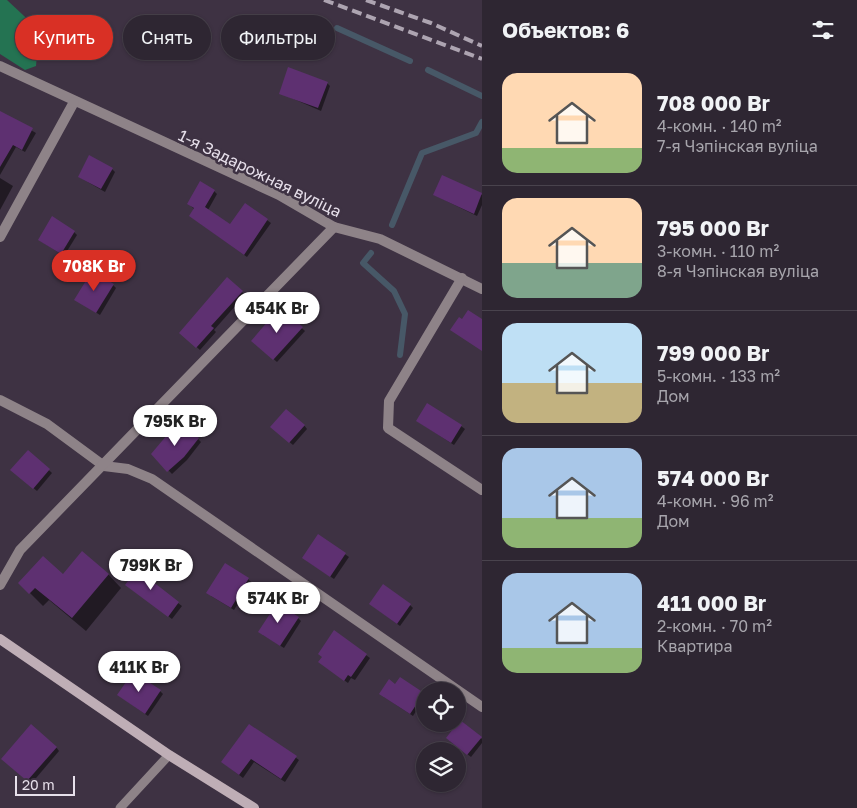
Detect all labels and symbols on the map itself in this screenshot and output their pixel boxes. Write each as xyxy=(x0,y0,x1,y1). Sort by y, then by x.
street label: 1-я Задарожная вуліца xyxy=(175,125,345,221)
pin: 708K Br xyxy=(48,250,140,292)
pin: 454K Br xyxy=(231,292,323,334)
pin: 795K Br xyxy=(129,404,221,447)
pin: 799K Br xyxy=(105,548,197,591)
pin: 574K Br xyxy=(232,582,324,624)
pin: 411K Br xyxy=(93,650,185,693)
scale bar xyxy=(15,773,75,796)

